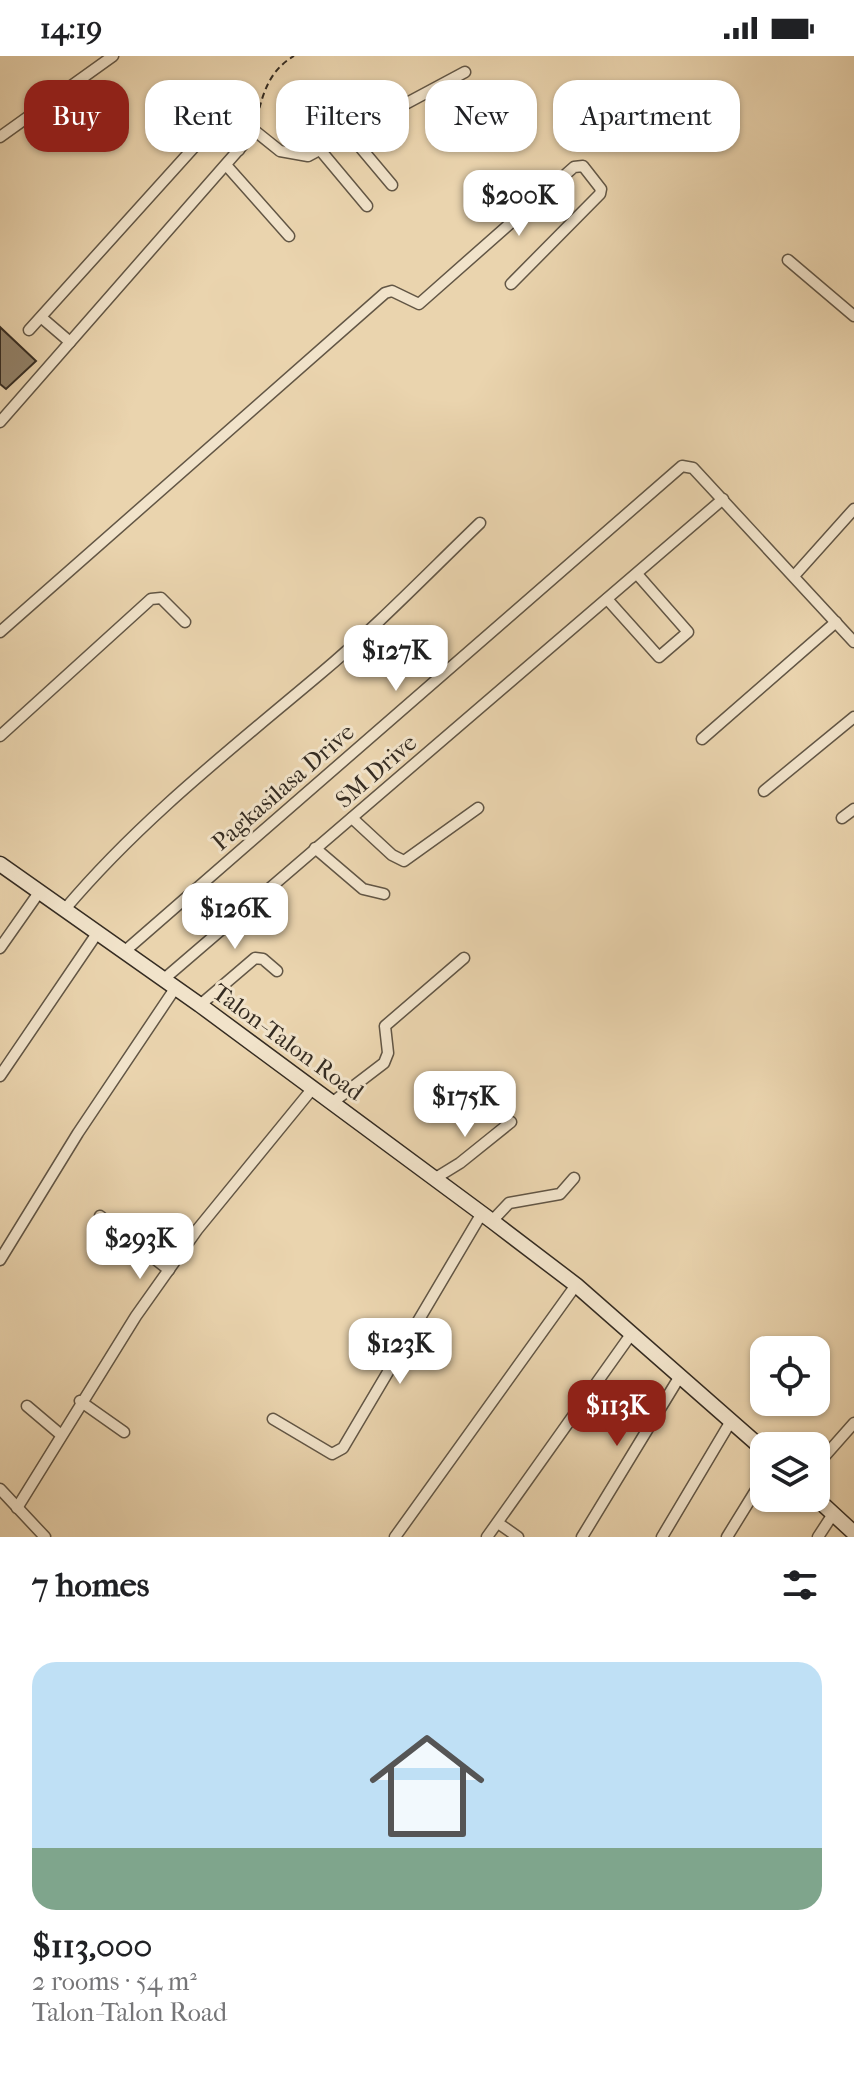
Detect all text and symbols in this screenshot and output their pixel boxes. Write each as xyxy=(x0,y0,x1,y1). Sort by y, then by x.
text: 14:19 xyxy=(40,11,102,46)
chip: Buy xyxy=(24,80,129,152)
chip: Rent xyxy=(145,80,260,152)
chip: Filters xyxy=(276,80,409,152)
chip: New xyxy=(425,80,537,152)
chip: Apartment xyxy=(553,80,740,152)
pin: $200K xyxy=(463,170,575,238)
text: $200K xyxy=(481,180,557,211)
pin: $127K xyxy=(340,625,452,693)
text: $127K xyxy=(362,635,430,666)
street label: Pagkasilasa Drive xyxy=(206,718,360,856)
street label: SM Drive xyxy=(330,728,422,814)
pin: $126K xyxy=(179,883,291,951)
text: $126K xyxy=(200,893,270,924)
street label: Talon-Talon Road xyxy=(207,978,370,1107)
pin: $175K xyxy=(409,1071,521,1139)
text: $175K xyxy=(432,1081,498,1112)
pin: $293K xyxy=(84,1213,196,1281)
text: $293K xyxy=(105,1223,175,1254)
pin: $123K xyxy=(344,1318,456,1386)
text: $123K xyxy=(367,1328,433,1359)
map controls xyxy=(750,1336,830,1512)
button: locate xyxy=(750,1336,830,1416)
pin: $113K xyxy=(561,1380,673,1448)
text: $113K xyxy=(586,1390,648,1421)
button: layers xyxy=(750,1432,830,1512)
icon: filters xyxy=(778,1563,822,1607)
text: 7 homes xyxy=(32,1565,149,1605)
icon: home xyxy=(355,1714,499,1858)
text: $113,000 xyxy=(32,1926,152,1966)
text: 2 rooms · 54 m² xyxy=(32,1966,197,1997)
text: Talon-Talon Road xyxy=(32,1997,227,2028)

